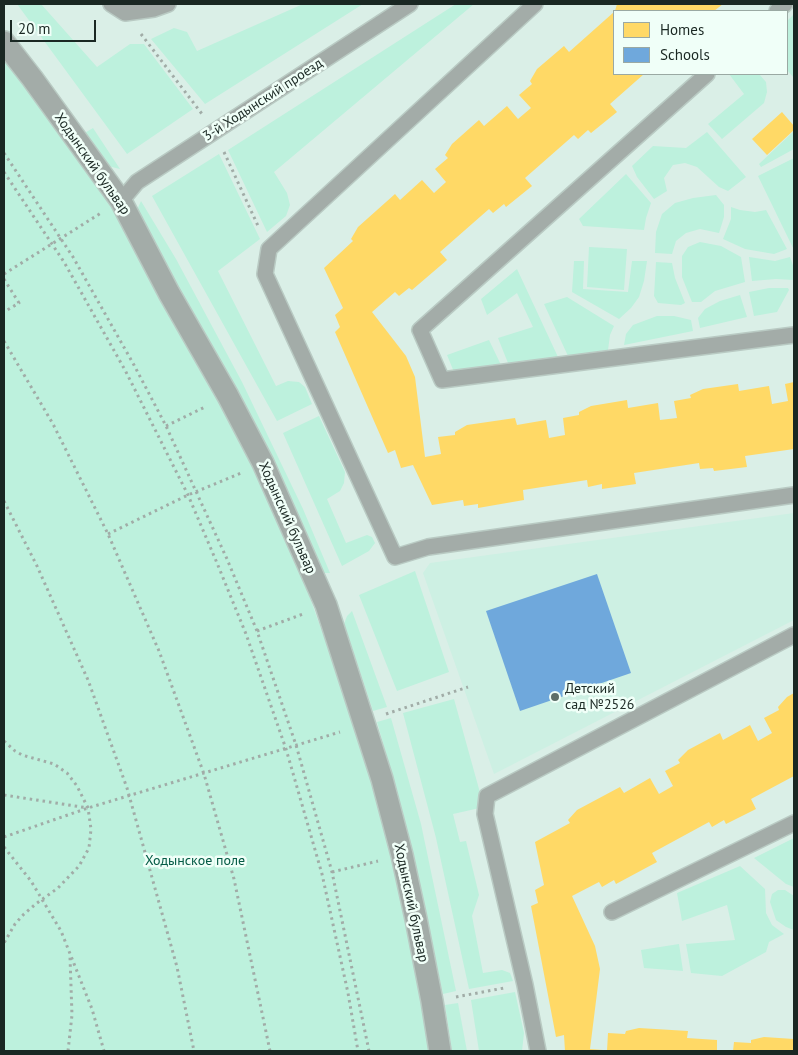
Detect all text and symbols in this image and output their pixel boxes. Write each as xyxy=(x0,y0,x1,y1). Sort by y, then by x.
scale bar xyxy=(12,10,99,42)
legend xyxy=(613,10,788,75)
text: 20 m xyxy=(18,19,51,38)
text: Homes xyxy=(660,20,704,39)
text: Schools xyxy=(660,45,710,64)
street label: 3-й Ходынский проезд xyxy=(200,55,326,145)
street label: Ходынский бульвар xyxy=(51,110,133,218)
street label: Ходынский бульвар xyxy=(255,460,319,576)
place label: Детский сад №2526 xyxy=(565,681,634,714)
marker: Детский сад №2526 xyxy=(549,691,561,703)
street label: Ходынский бульвар xyxy=(390,842,432,964)
park label: Ходынское поле xyxy=(145,853,245,869)

